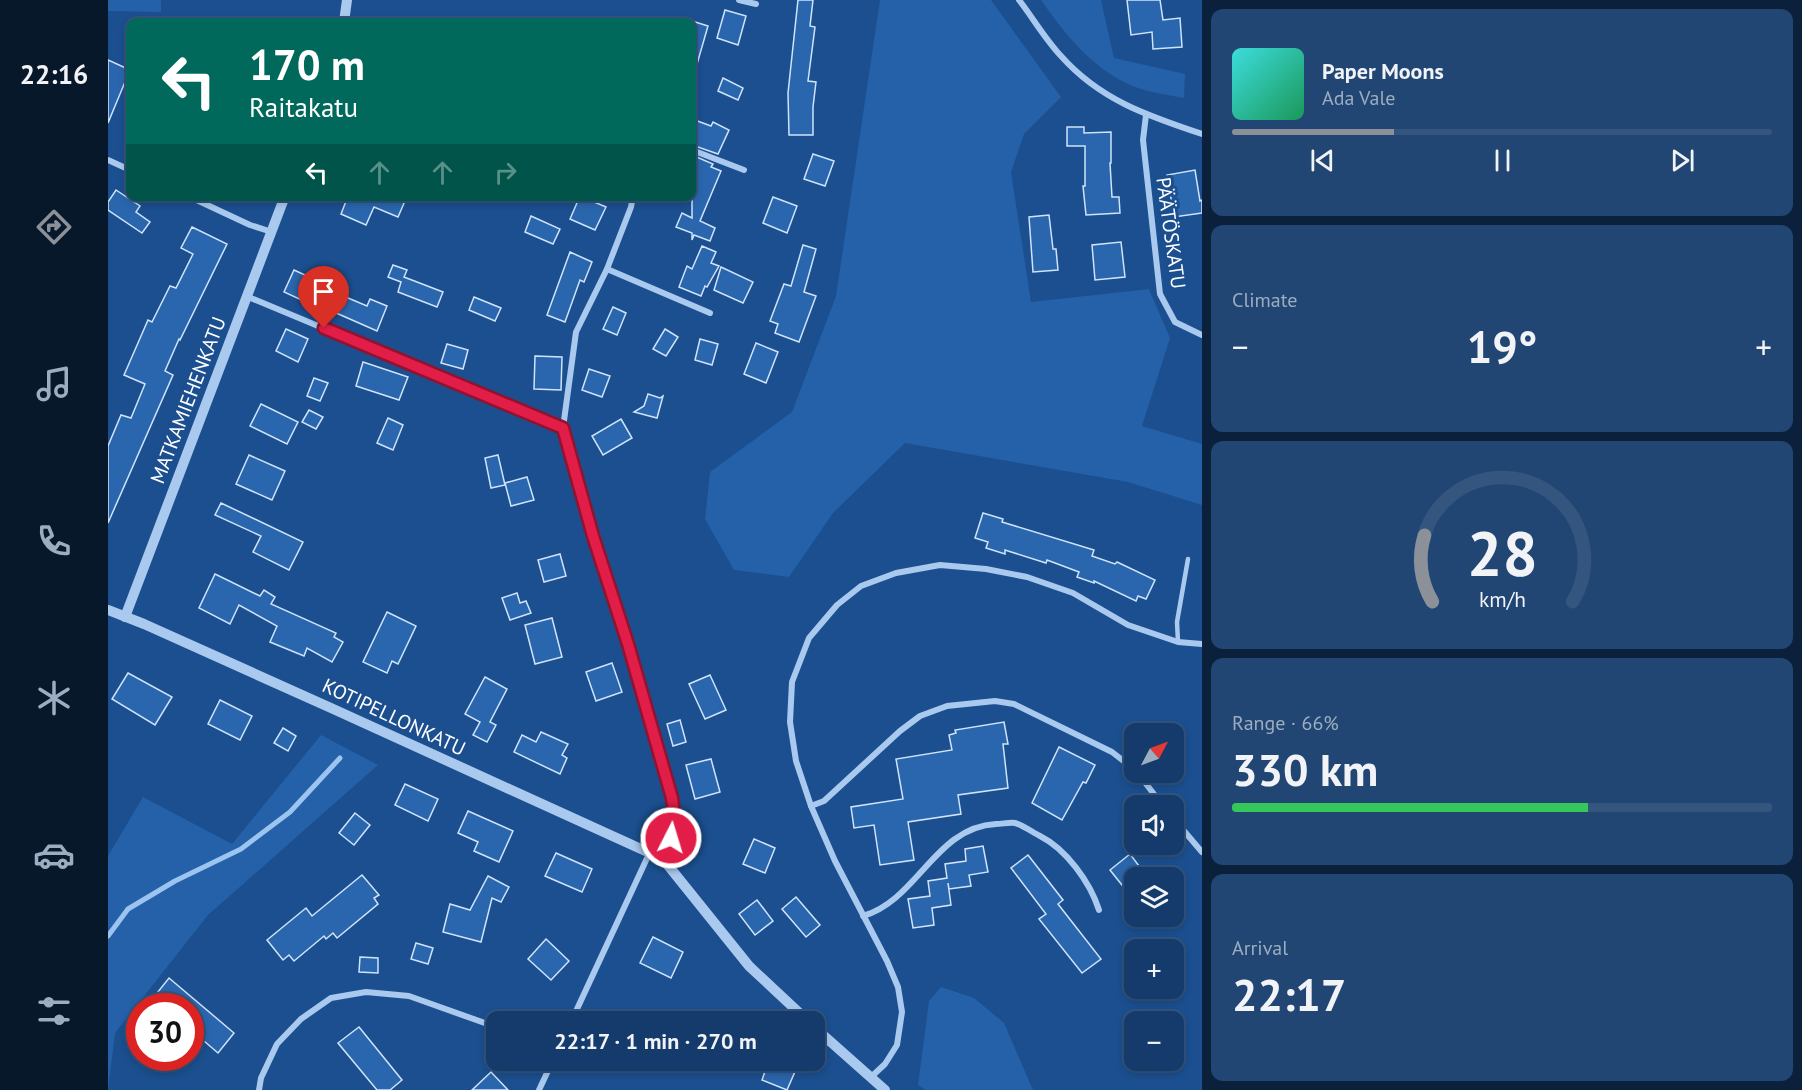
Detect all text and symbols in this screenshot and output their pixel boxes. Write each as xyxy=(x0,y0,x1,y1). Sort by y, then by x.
text: 170 m xyxy=(249,37,365,92)
icon: left xyxy=(150,42,228,120)
text: 22:16 xyxy=(20,57,88,91)
text: Paper Moons xyxy=(1322,57,1444,85)
text: Ada Vale xyxy=(1322,85,1395,111)
text: Raitakatu xyxy=(249,90,358,124)
icon: previous xyxy=(1306,144,1339,177)
icon: pause xyxy=(1486,144,1519,177)
icon: next xyxy=(1666,144,1699,177)
icon: left xyxy=(300,156,333,189)
icon: ahead xyxy=(363,156,396,189)
icon: ahead xyxy=(426,156,459,189)
icon: right xyxy=(489,156,522,189)
street label: PÄÄTÖSKATU xyxy=(1150,175,1192,291)
icon: directions xyxy=(33,206,75,248)
pin xyxy=(298,266,349,328)
icon: arrive xyxy=(307,275,340,308)
text: Climate xyxy=(1232,287,1298,313)
street label: MATKAMIEHENKATU xyxy=(144,313,232,487)
text: 19° xyxy=(1467,317,1537,375)
text: − xyxy=(1232,325,1249,368)
text: + xyxy=(1755,325,1772,368)
icon: music xyxy=(33,363,75,405)
text: 28 xyxy=(1467,512,1537,593)
icon: phone xyxy=(33,520,75,562)
text: km/h xyxy=(1478,585,1525,613)
street label: KOTIPELLONKATU xyxy=(318,672,470,762)
icon: climate xyxy=(33,677,75,719)
text: Range · 66% xyxy=(1232,710,1339,736)
north arrow xyxy=(1124,723,1184,783)
map controls xyxy=(1124,723,1184,1071)
text: 330 km xyxy=(1232,740,1378,798)
button: sound xyxy=(1124,795,1184,855)
position arrow xyxy=(639,806,703,870)
icon: car xyxy=(33,834,75,876)
button: layers xyxy=(1124,867,1184,927)
text: Arrival xyxy=(1232,935,1288,961)
button: + xyxy=(1124,939,1184,999)
text: 22:17 xyxy=(1232,965,1346,1023)
icon: filters xyxy=(33,990,75,1032)
speed limit sign: 30 xyxy=(126,993,204,1071)
button: − xyxy=(1124,1011,1184,1071)
text: 22:17 · 1 min · 270 m xyxy=(554,1027,757,1055)

